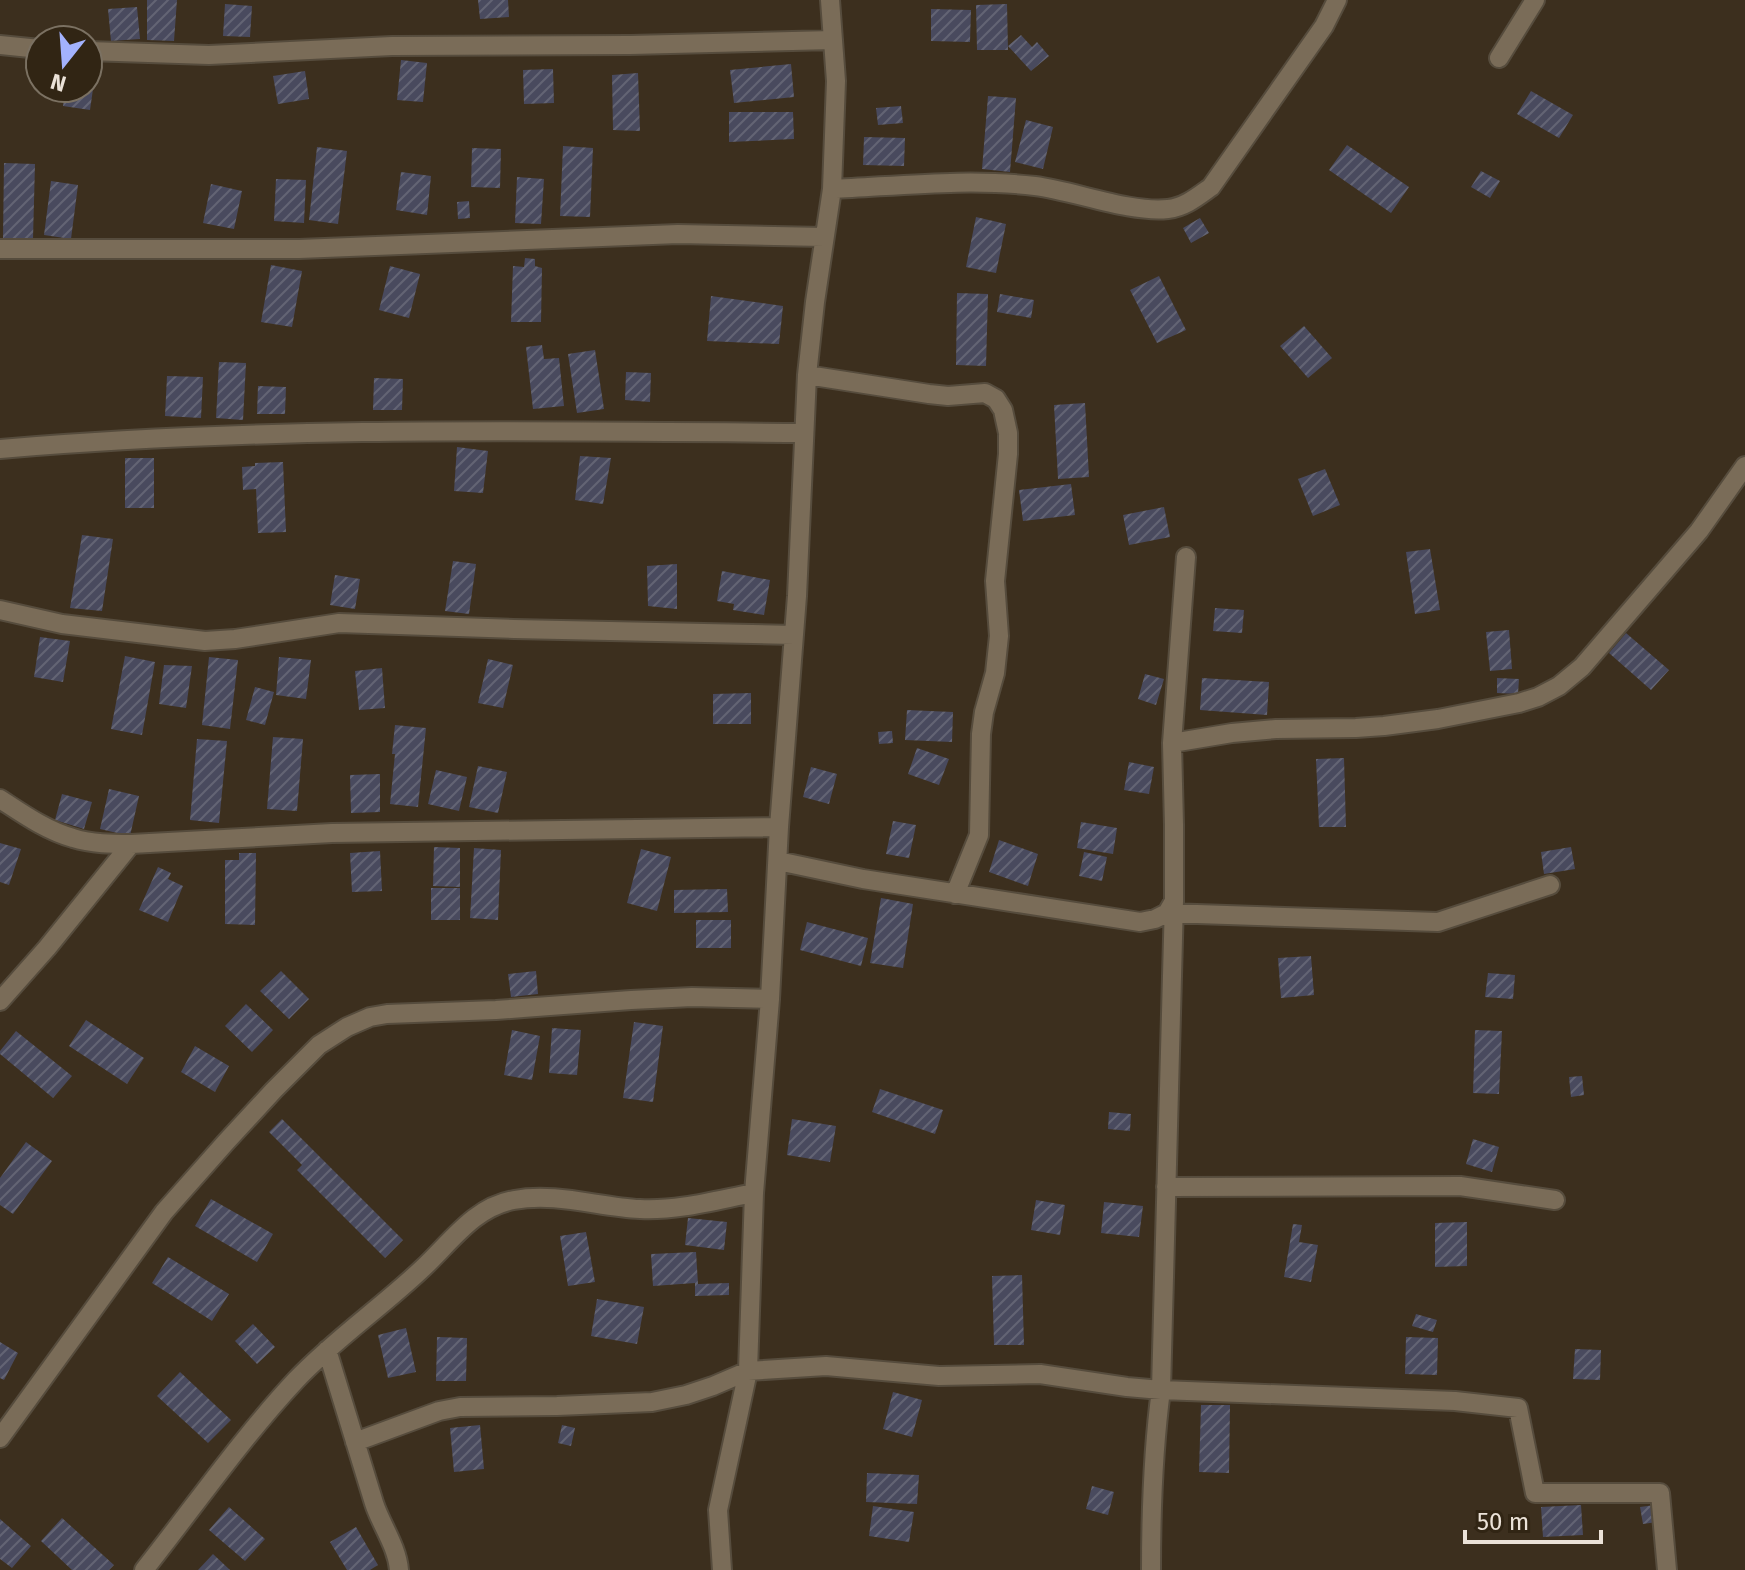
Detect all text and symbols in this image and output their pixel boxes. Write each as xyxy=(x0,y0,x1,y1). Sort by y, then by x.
north arrow xyxy=(24,24,104,104)
text: N xyxy=(47,68,69,98)
scale bar xyxy=(1465,1494,1601,1544)
text: 50 m xyxy=(1477,1508,1529,1536)

